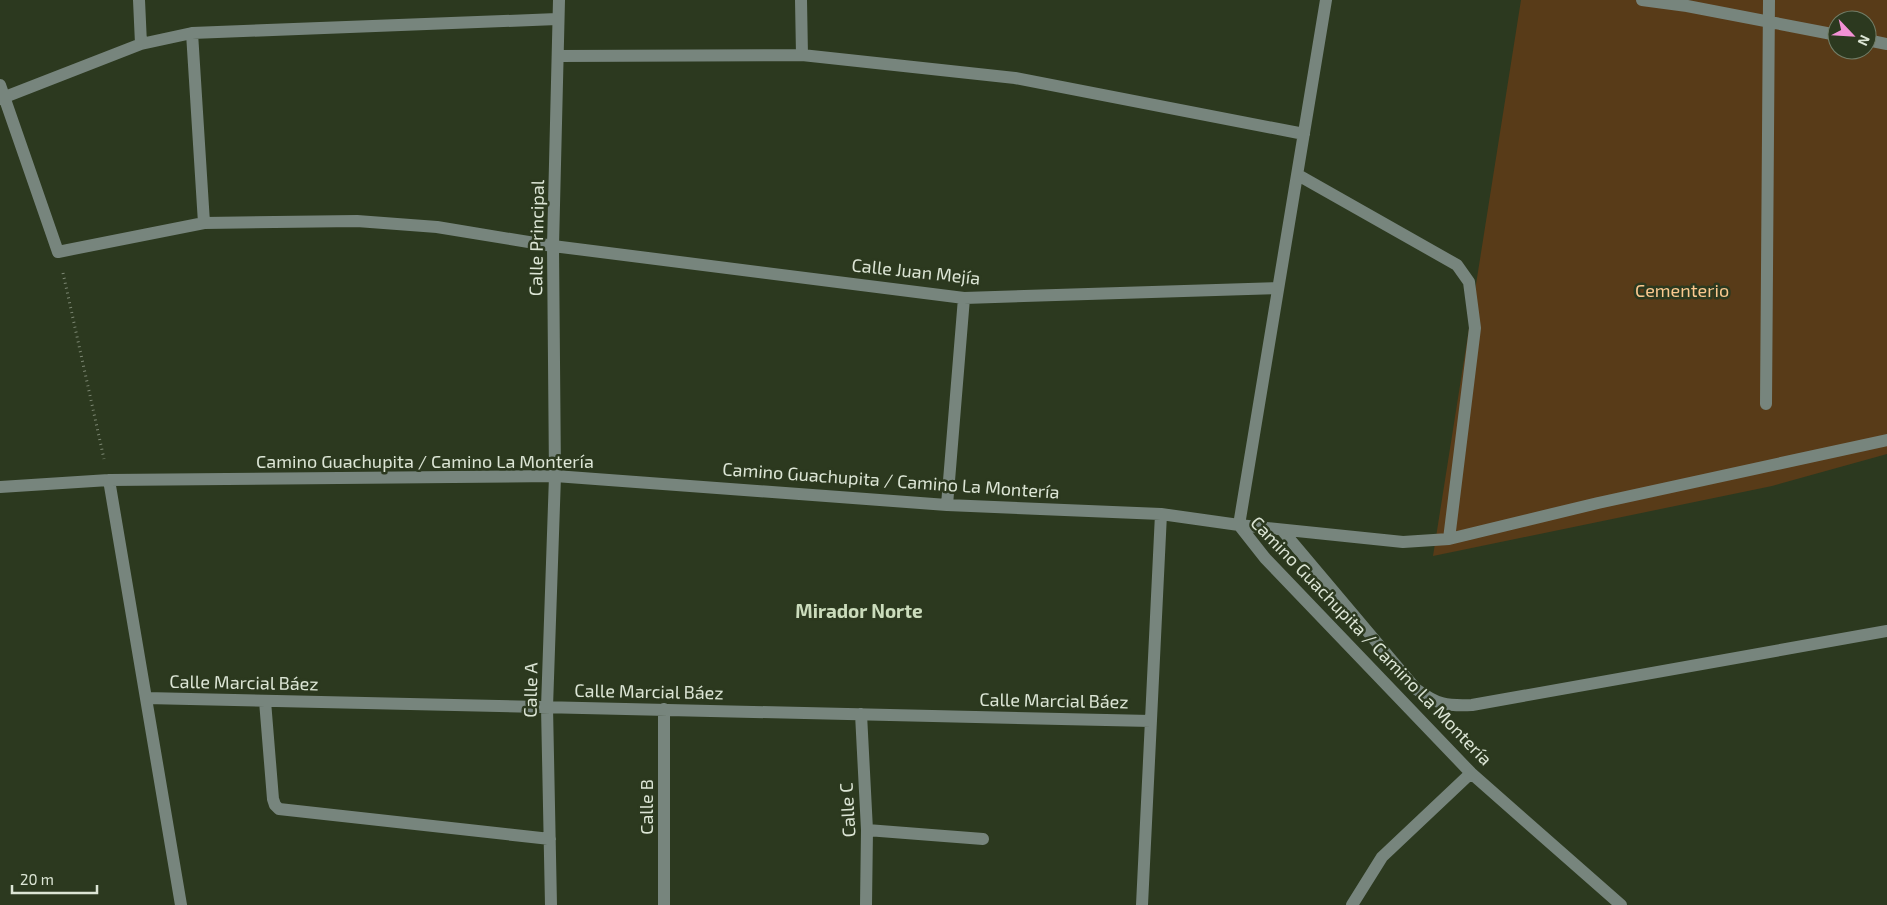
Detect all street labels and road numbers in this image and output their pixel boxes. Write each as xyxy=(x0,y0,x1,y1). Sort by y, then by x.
street label: Calle Principal xyxy=(524,179,548,296)
street label: Calle Juan Mejía xyxy=(851,253,982,289)
street label: Camino Guachupita / Camino La Montería xyxy=(256,450,594,472)
street label: Camino Guachupita / Camino La Montería xyxy=(722,457,1060,503)
street label: Camino Guachupita / Camino La Montería xyxy=(1246,511,1497,769)
street label: Calle A xyxy=(519,661,541,718)
street label: Calle Marcial Báez xyxy=(169,670,319,694)
street label: Calle Marcial Báez xyxy=(574,679,724,703)
street label: Calle Marcial Báez xyxy=(979,688,1129,712)
street label: Calle B xyxy=(635,779,657,835)
street label: Calle C xyxy=(835,782,859,838)

